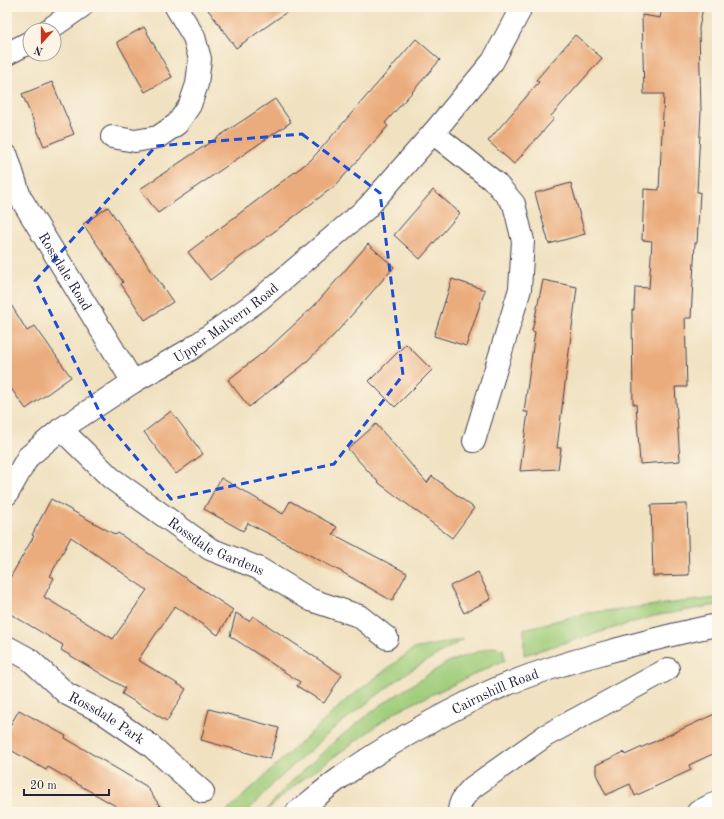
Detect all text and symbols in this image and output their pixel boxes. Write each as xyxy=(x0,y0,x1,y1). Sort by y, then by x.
north arrow xyxy=(22,22,62,62)
text: N xyxy=(33,43,45,57)
street label: Rossdale Road xyxy=(35,230,94,313)
street label: Upper Malvern Road xyxy=(171,281,281,366)
street label: Rossdale Gardens xyxy=(165,515,267,578)
street label: Cairnshill Road xyxy=(450,667,541,717)
street label: Rossdale Park xyxy=(66,690,147,747)
scale bar xyxy=(24,771,109,797)
text: 20 m xyxy=(30,780,57,792)

